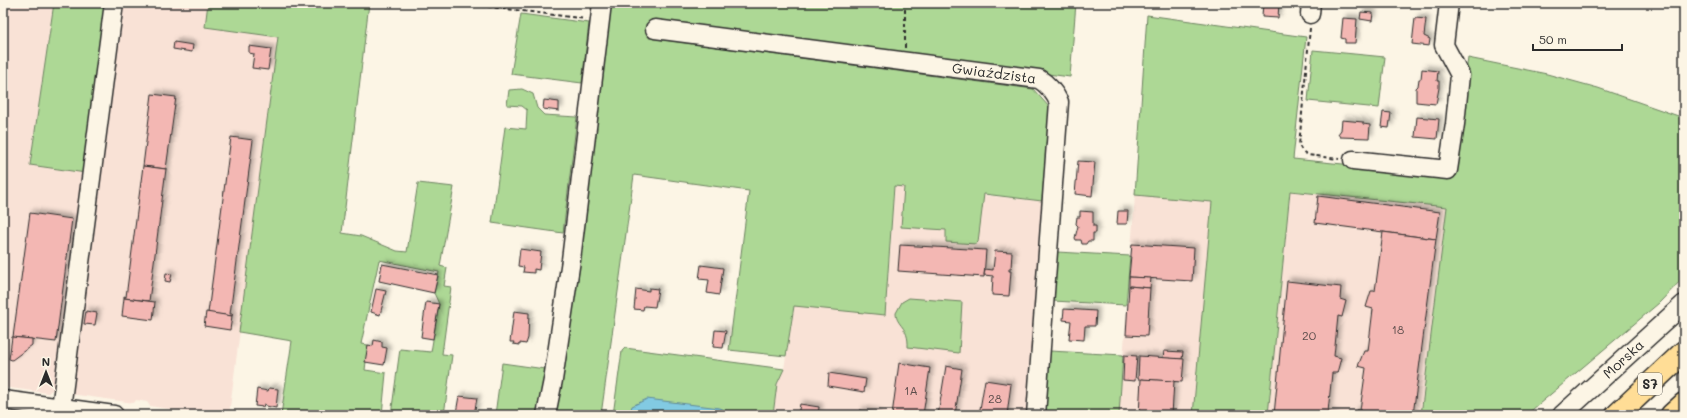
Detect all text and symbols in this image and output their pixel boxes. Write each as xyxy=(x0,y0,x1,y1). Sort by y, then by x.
scale bar xyxy=(1533,26,1622,52)
text: 50 m xyxy=(1539,31,1567,47)
street label: Gwiaździsta xyxy=(951,58,1037,88)
house number: 18 xyxy=(1392,321,1404,337)
house number: 20 xyxy=(1302,327,1317,343)
street label: Morska xyxy=(1598,335,1648,382)
north arrow xyxy=(26,352,66,392)
text: N xyxy=(42,354,50,369)
road number: S7 xyxy=(1638,373,1662,395)
house number: 1A xyxy=(904,382,918,398)
house number: 28 xyxy=(988,390,1002,406)

